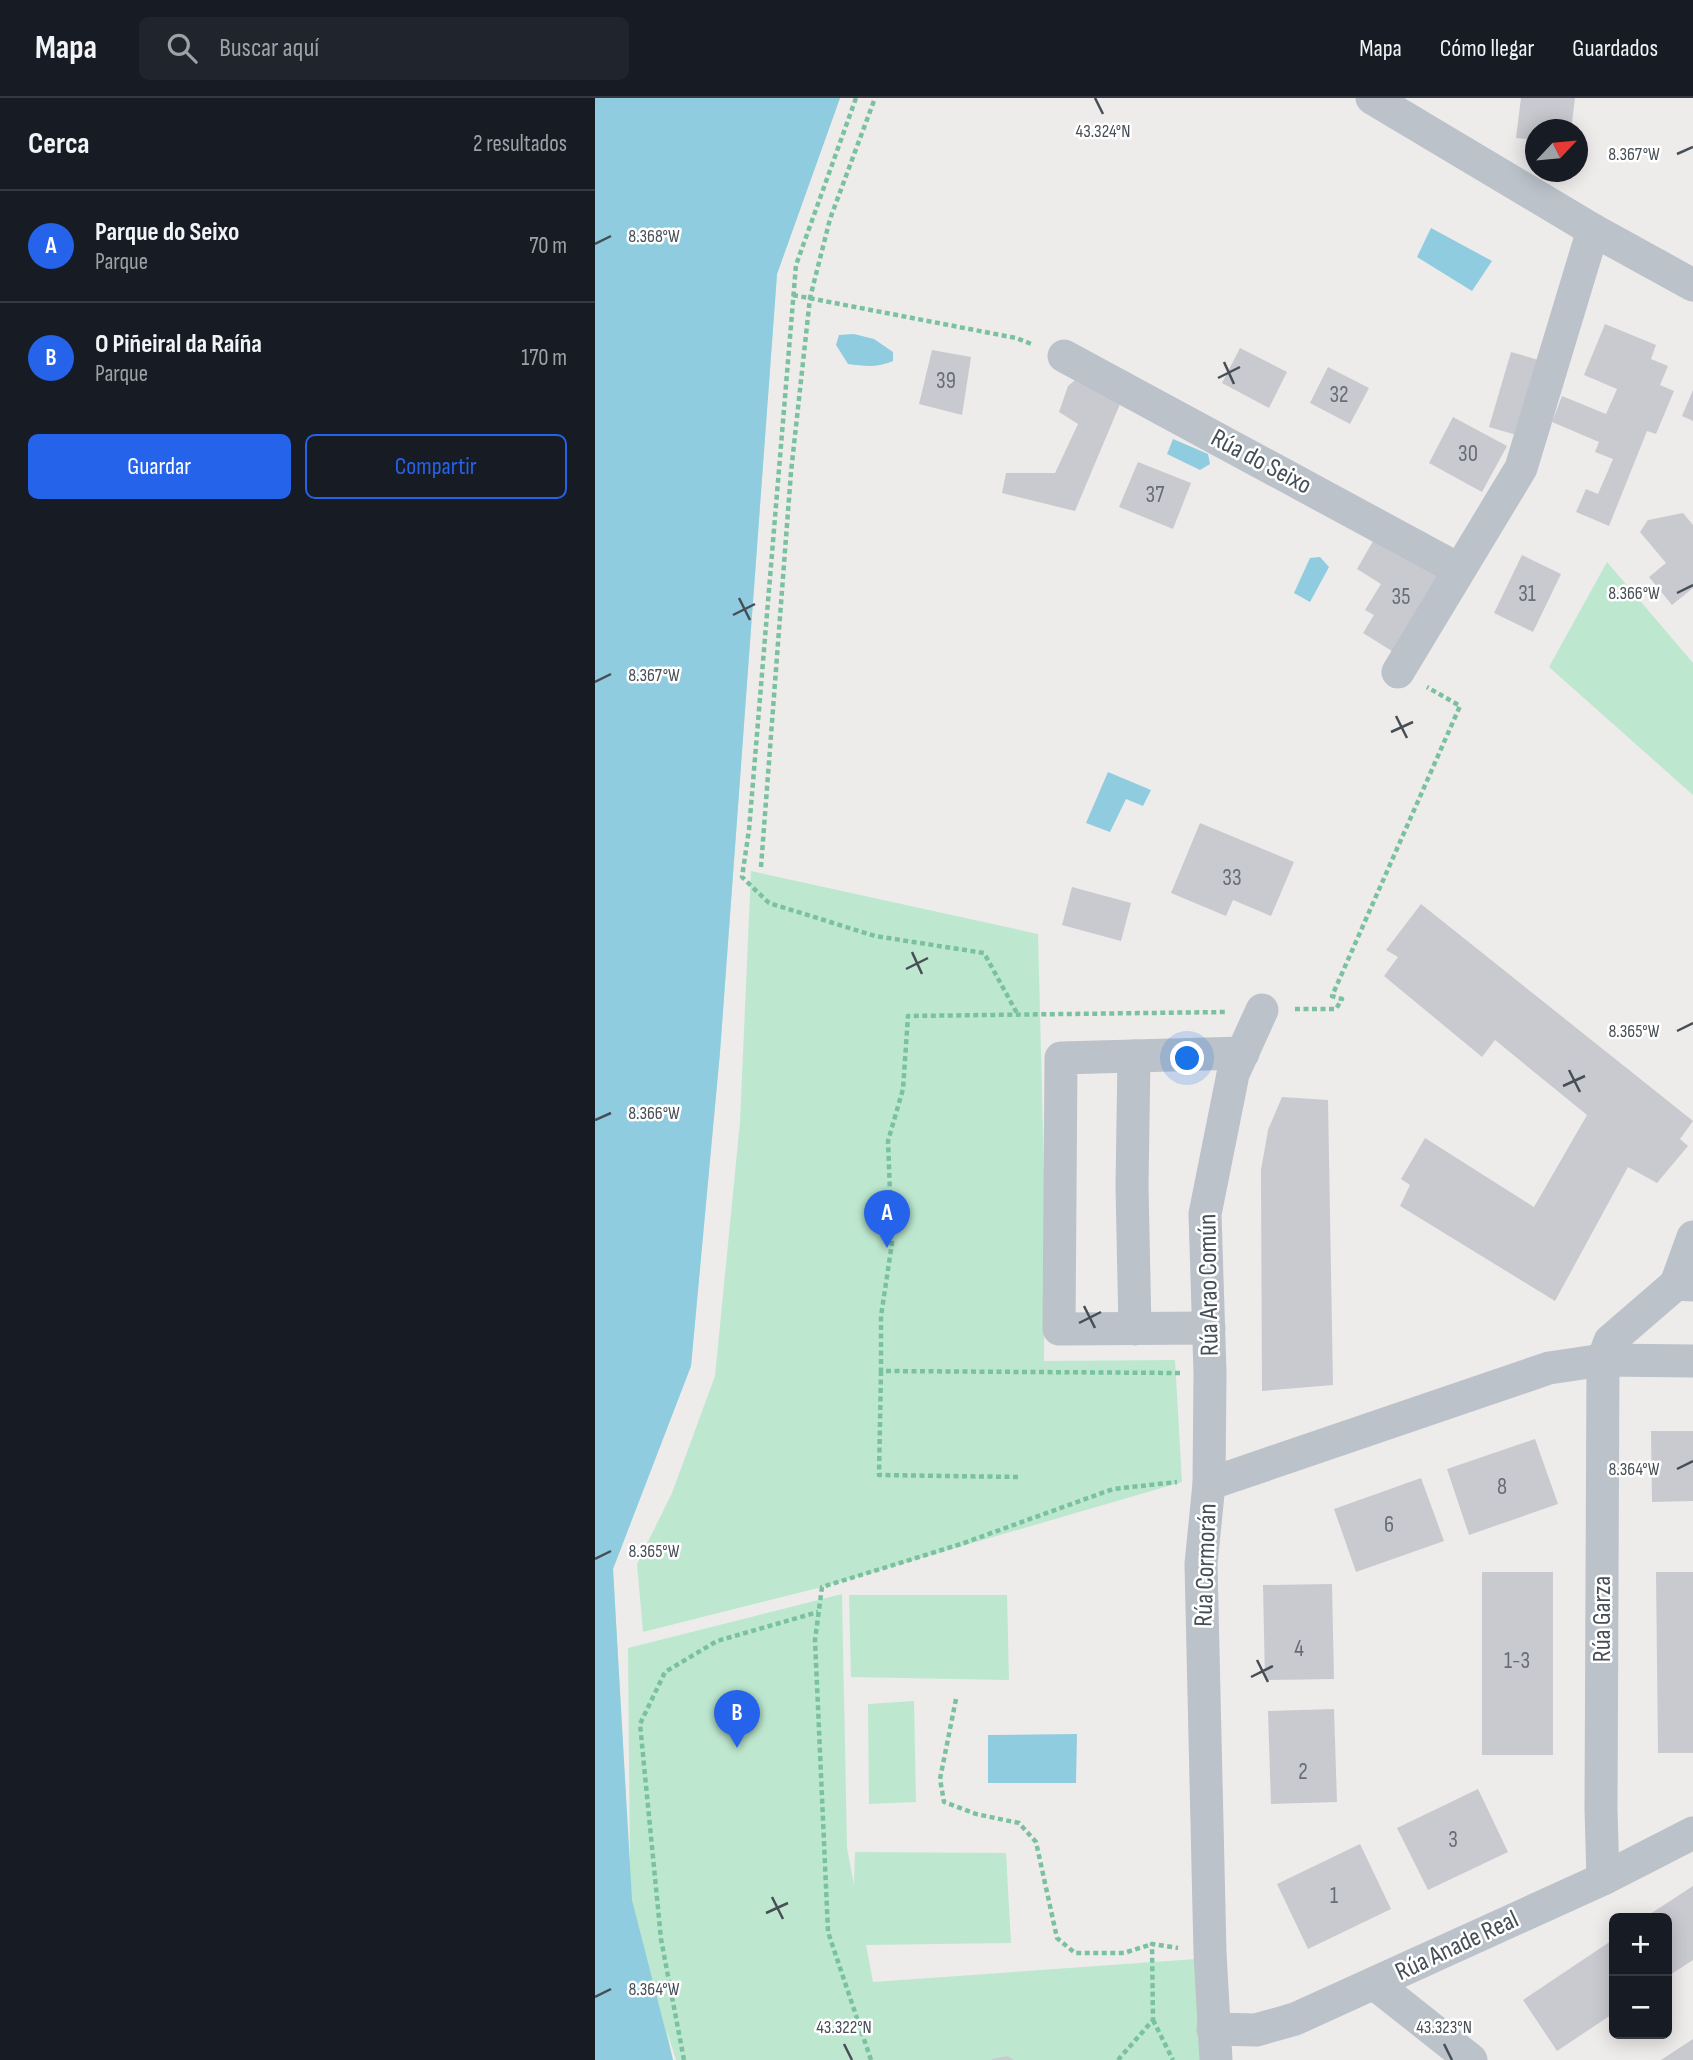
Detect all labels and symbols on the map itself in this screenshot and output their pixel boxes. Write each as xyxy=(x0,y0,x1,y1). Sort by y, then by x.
north arrow xyxy=(1525,119,1588,182)
text: 43.324°N xyxy=(1076,121,1130,142)
text: 8.367°W xyxy=(1608,144,1660,165)
text: 8.368°W xyxy=(628,226,680,247)
house number: 39 xyxy=(936,367,956,395)
house number: 32 xyxy=(1329,381,1349,409)
street label: Rúa do Seixo xyxy=(1205,423,1317,501)
house number: 30 xyxy=(1458,440,1478,468)
house number: 37 xyxy=(1146,481,1164,509)
house number: 31 xyxy=(1518,580,1536,608)
house number: 35 xyxy=(1392,583,1410,611)
text: 8.366°W xyxy=(1608,583,1660,604)
text: 8.367°W xyxy=(628,665,680,686)
house number: 33 xyxy=(1222,864,1242,892)
text: 8.365°W xyxy=(1609,1021,1660,1042)
your location xyxy=(1170,1041,1204,1075)
text: 8.366°W xyxy=(628,1103,680,1124)
pin: A xyxy=(864,1190,910,1248)
street label: Rúa Arao Común xyxy=(1192,1213,1226,1357)
text: 8.364°W xyxy=(1609,1459,1660,1480)
house number: 8 xyxy=(1497,1473,1507,1501)
street label: Rúa Cormorán xyxy=(1188,1503,1224,1627)
house number: 6 xyxy=(1384,1511,1394,1539)
text: 8.365°W xyxy=(629,1541,680,1562)
street label: Rúa Garza xyxy=(1587,1576,1618,1662)
house number: 4 xyxy=(1294,1635,1304,1663)
house number: 1-3 xyxy=(1504,1647,1530,1675)
pin: B xyxy=(714,1690,760,1748)
house number: 2 xyxy=(1298,1758,1308,1786)
house number: 3 xyxy=(1448,1826,1458,1854)
house number: 1 xyxy=(1330,1882,1338,1910)
street label: Rúa Anade Real xyxy=(1391,1904,1523,1988)
text: 8.364°W xyxy=(629,1979,680,2000)
text: 43.322°N xyxy=(816,2017,872,2038)
text: 43.323°N xyxy=(1416,2017,1472,2038)

